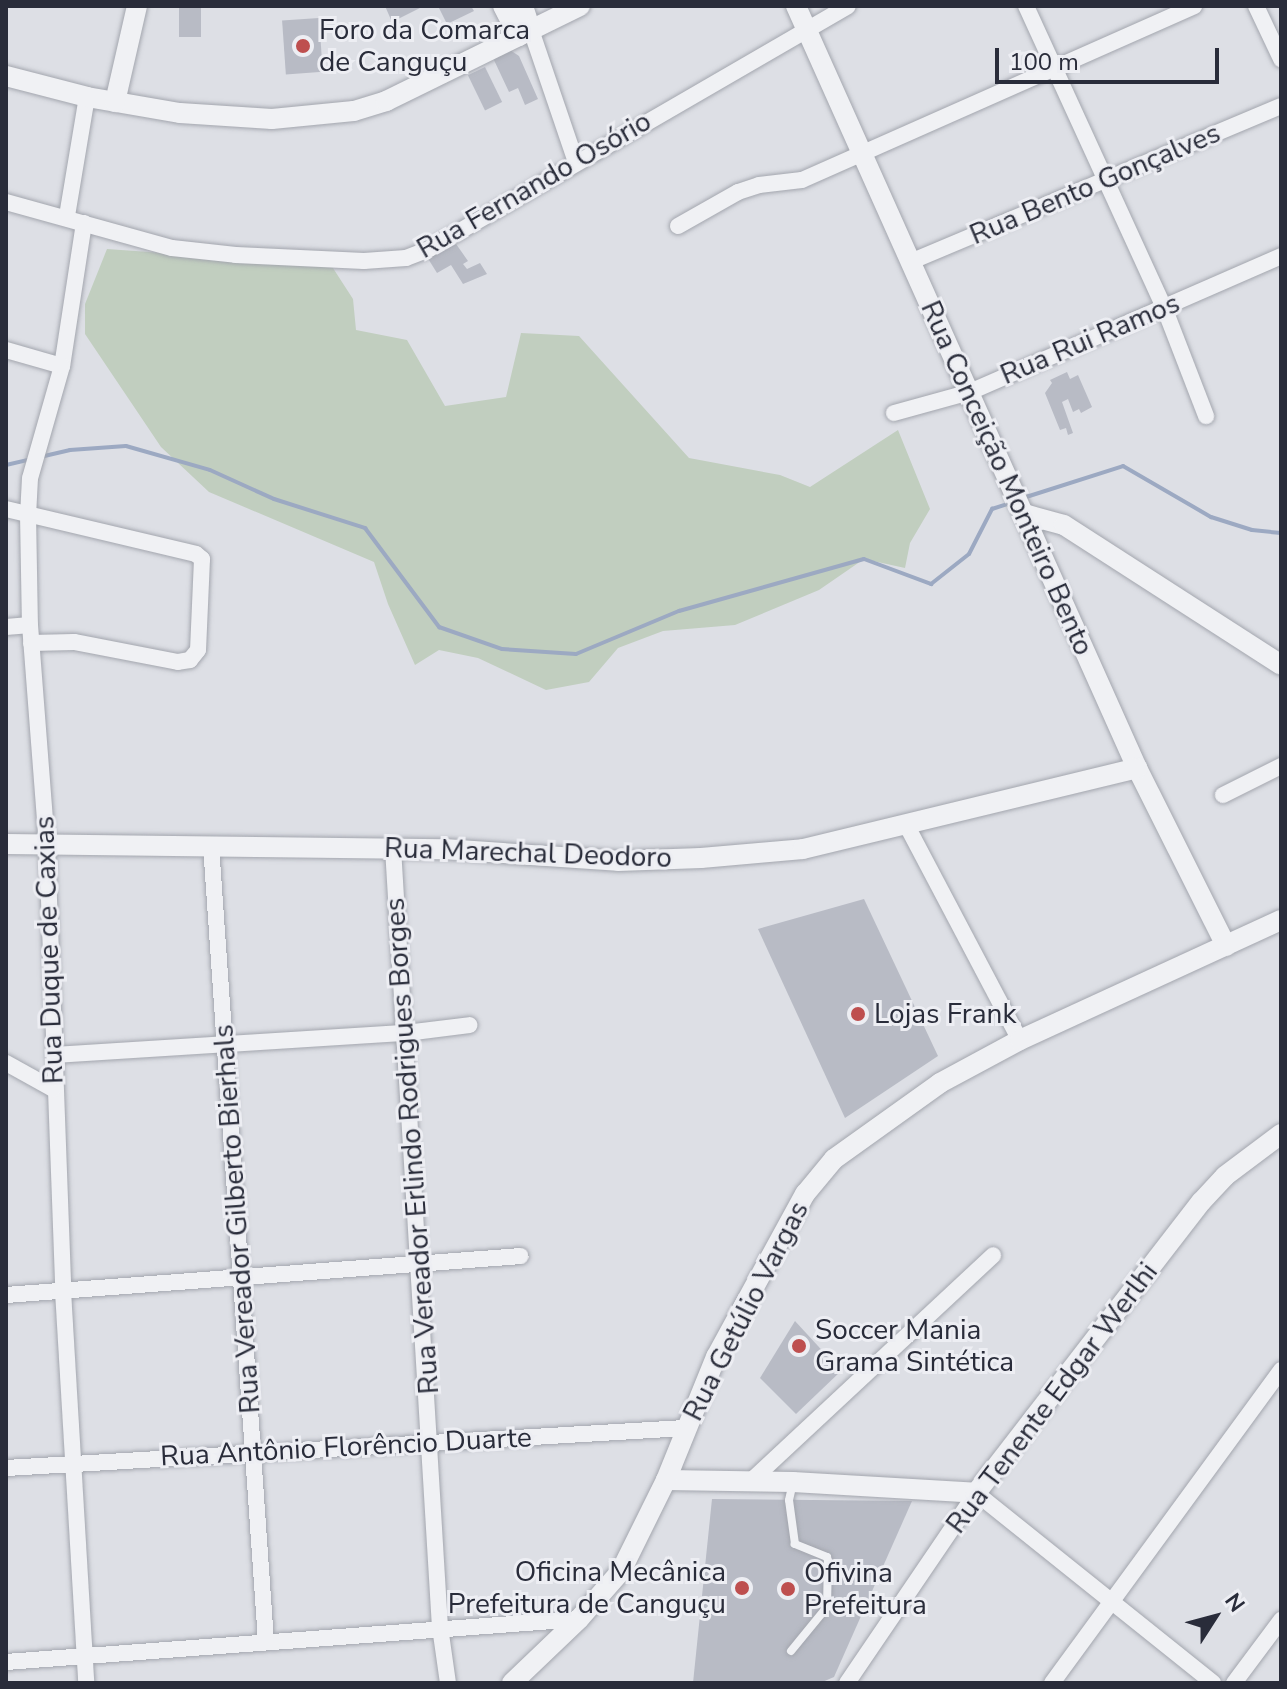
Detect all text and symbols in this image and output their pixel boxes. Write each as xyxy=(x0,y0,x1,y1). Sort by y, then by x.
place label: Foro da Comarca de Canguçu xyxy=(319,13,530,79)
scale bar xyxy=(999,32,1223,82)
marker: Foro da Comarca de Canguçu xyxy=(294,37,312,55)
text: 100 m xyxy=(1009,46,1079,78)
street label: Rua Fernando Osório xyxy=(411,104,657,266)
street label: Rua Bento Gonçalves xyxy=(965,116,1225,252)
street label: Rua Rui Ramos xyxy=(995,286,1185,392)
street label: Rua Conceição Monteiro Bento xyxy=(913,296,1101,660)
street label: Rua Duque de Caxias xyxy=(28,815,70,1085)
street label: Rua Marechal Deodoro xyxy=(384,831,672,875)
street label: Rua Vereador Erlindo Rodrigues Borges xyxy=(378,897,446,1395)
place label: Lojas Frank xyxy=(874,997,1016,1031)
marker: Lojas Frank xyxy=(849,1005,867,1023)
street label: Rua Vereador Gilberto Bierhals xyxy=(207,1023,267,1415)
street label: Rua Getúlio Vargas xyxy=(676,1196,816,1426)
street label: Rua Tenente Edgar Werlhi xyxy=(939,1256,1165,1540)
place label: Soccer Mania Grama Sintética xyxy=(815,1313,1014,1379)
marker: Soccer Mania Grama Sintética xyxy=(790,1337,808,1355)
street label: Rua Antônio Florêncio Duarte xyxy=(159,1420,533,1474)
place label: Oficina Mecânica Prefeitura de Canguçu xyxy=(448,1555,726,1621)
place label: Ofivina Prefeitura xyxy=(804,1556,927,1622)
north arrow xyxy=(1175,1577,1255,1657)
marker: Oficina Mecânica Prefeitura de Canguçu xyxy=(733,1579,751,1597)
marker: Ofivina Prefeitura xyxy=(779,1580,797,1598)
text: N xyxy=(1217,1587,1251,1618)

